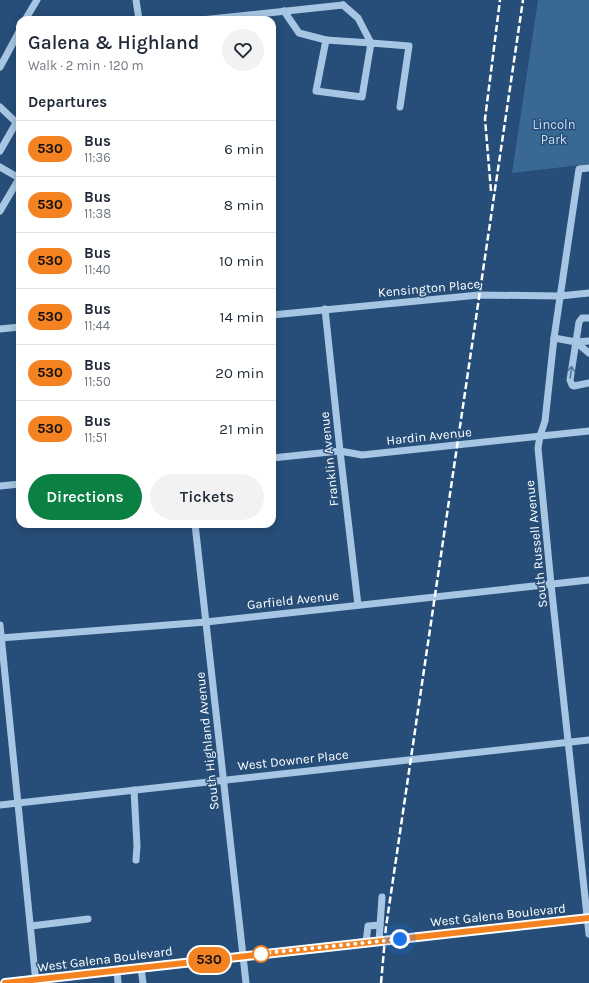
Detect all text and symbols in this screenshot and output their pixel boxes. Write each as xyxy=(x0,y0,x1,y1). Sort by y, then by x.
button: heart xyxy=(222,29,264,71)
text: Galena & Highland xyxy=(28,32,199,54)
text: Walk · 2 min · 120 m xyxy=(28,58,144,73)
text: Departures xyxy=(28,93,107,111)
park label: Lincoln Park xyxy=(532,117,576,147)
text: Bus xyxy=(84,132,111,150)
text: 530 xyxy=(37,140,63,157)
text: 6 min xyxy=(224,140,264,158)
text: 11:36 xyxy=(84,150,111,165)
text: Bus xyxy=(84,188,111,206)
text: 530 xyxy=(37,196,63,213)
text: 8 min xyxy=(224,196,264,214)
text: 11:38 xyxy=(84,206,111,221)
text: Bus xyxy=(84,244,111,262)
text: 530 xyxy=(37,252,63,269)
text: 10 min xyxy=(219,252,264,270)
text: 11:40 xyxy=(84,262,111,277)
street label: Kensington Place xyxy=(377,276,481,300)
text: Bus xyxy=(84,300,111,318)
text: 530 xyxy=(37,308,63,325)
text: 14 min xyxy=(220,308,264,326)
text: 11:44 xyxy=(84,318,110,333)
text: Bus xyxy=(84,356,111,374)
text: 530 xyxy=(37,364,63,381)
text: 20 min xyxy=(215,364,264,382)
one-way arrow xyxy=(567,366,575,379)
text: 11:50 xyxy=(84,374,111,389)
street label: Franklin Avenue xyxy=(317,411,341,507)
text: Bus xyxy=(84,412,111,430)
text: 530 xyxy=(37,420,63,437)
text: 21 min xyxy=(219,420,264,438)
street label: Hardin Avenue xyxy=(386,424,473,448)
text: 11:51 xyxy=(84,430,107,445)
button: Directions xyxy=(28,474,142,520)
button: Tickets xyxy=(150,474,264,520)
street label: South Russell Avenue xyxy=(522,479,550,608)
street label: Garfield Avenue xyxy=(246,588,340,612)
street label: South Highland Avenue xyxy=(192,671,222,811)
street label: West Downer Place xyxy=(237,747,350,773)
street label: West Galena Boulevard xyxy=(430,900,566,930)
your location xyxy=(390,929,410,949)
street label: West Galena Boulevard xyxy=(37,943,173,975)
unlabelled marker xyxy=(252,945,270,963)
line badge: 530 xyxy=(186,947,232,973)
text: 530 xyxy=(196,951,222,968)

